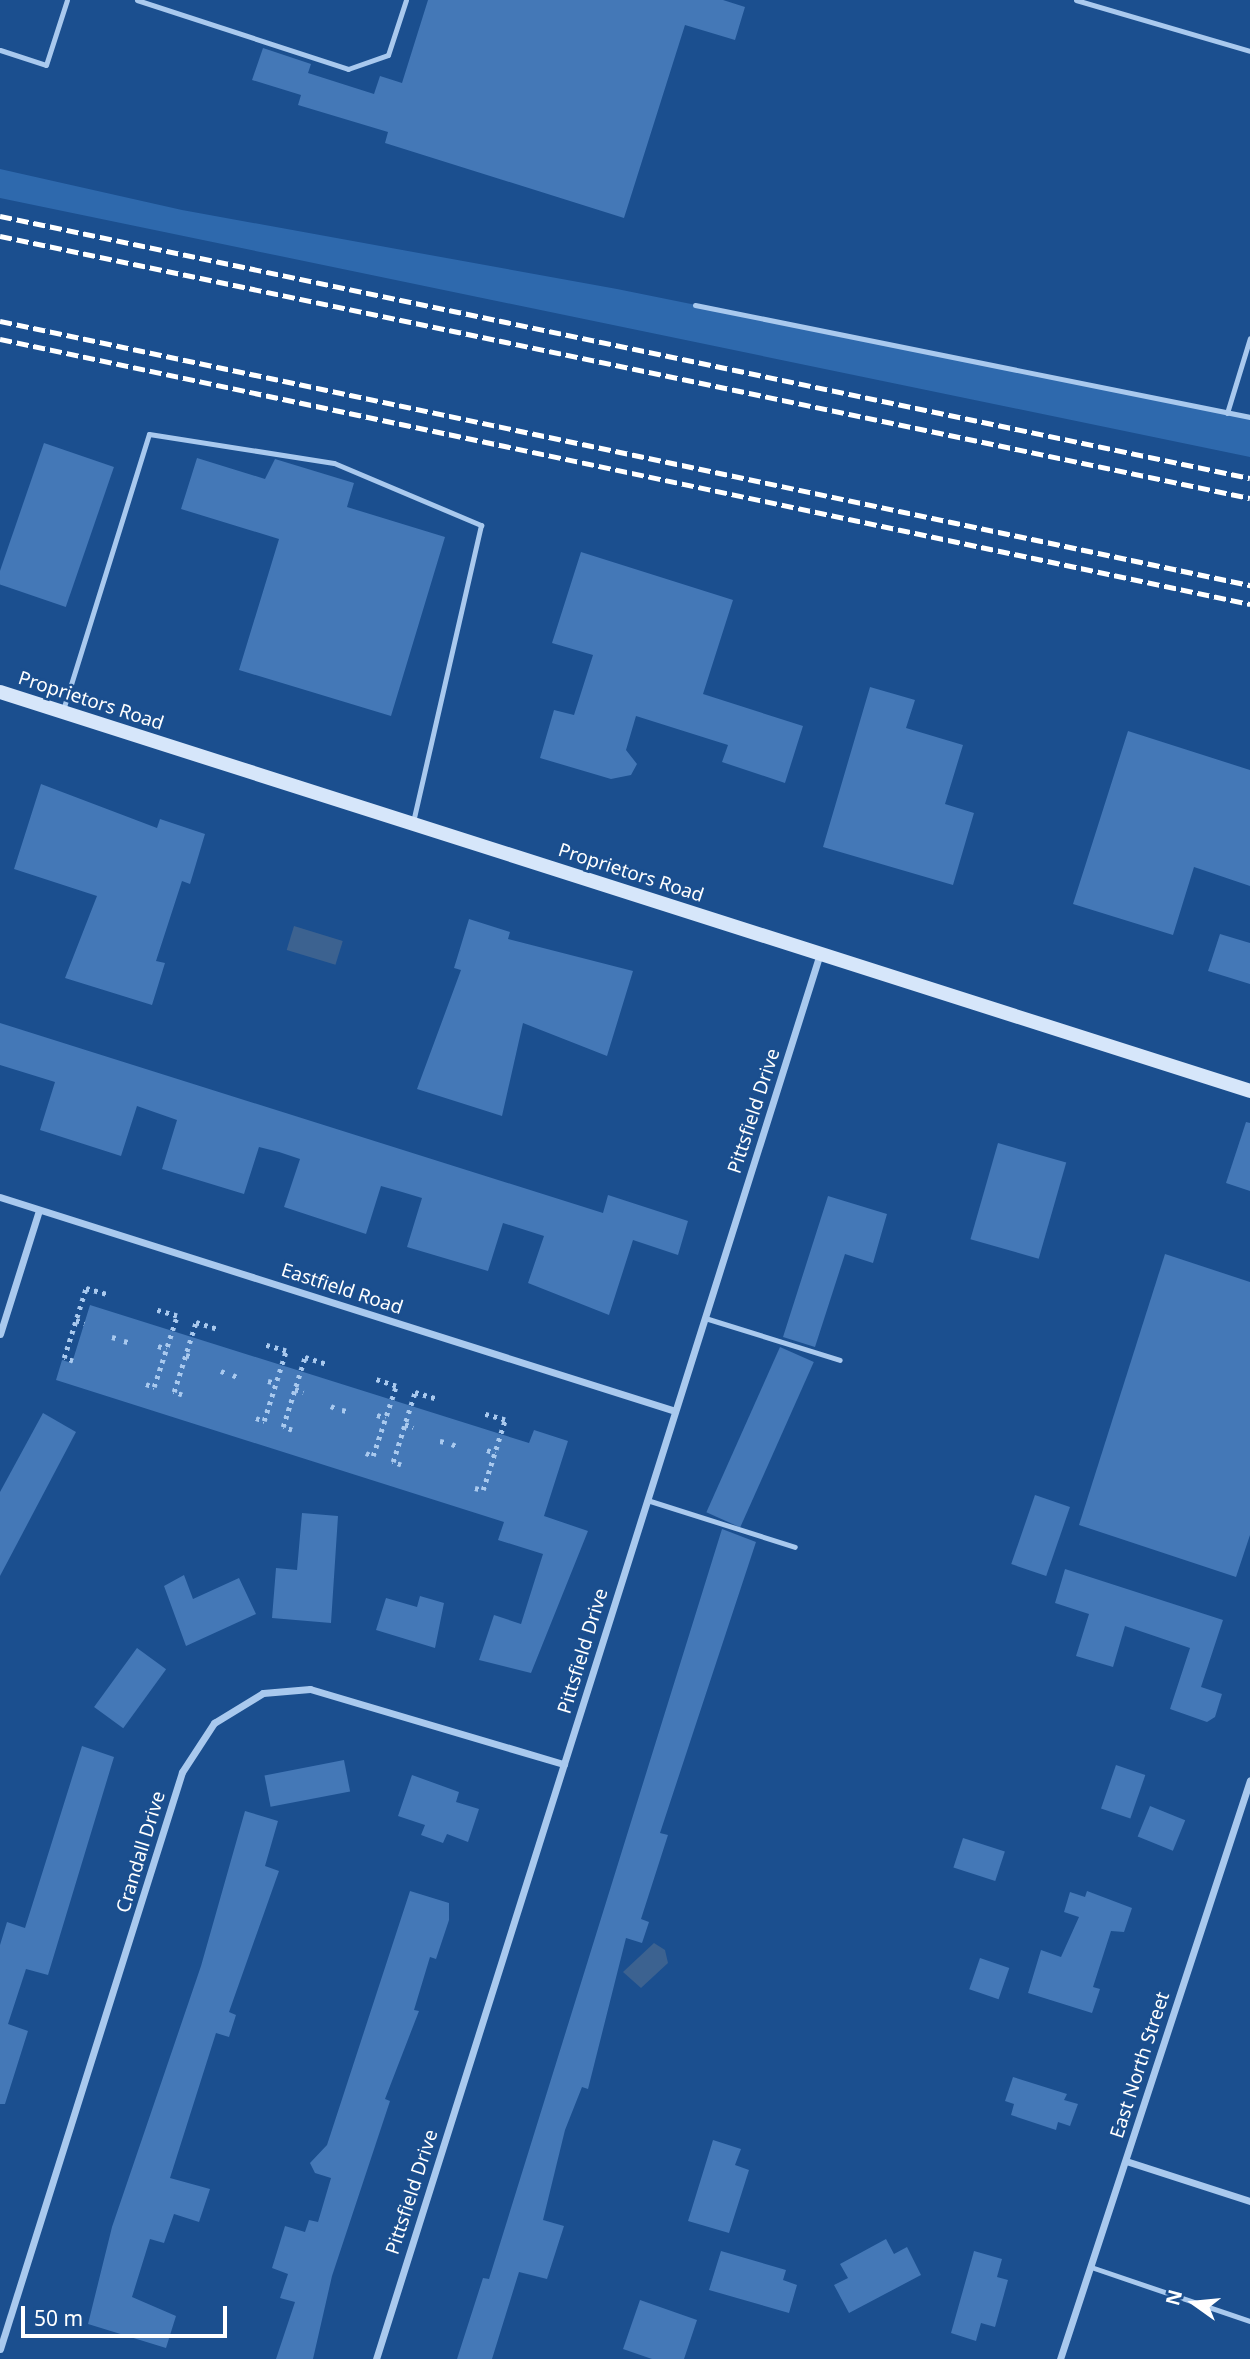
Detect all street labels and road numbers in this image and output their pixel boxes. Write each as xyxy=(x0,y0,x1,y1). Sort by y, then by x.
street label: Proprietors Road xyxy=(15,667,167,735)
street label: Proprietors Road xyxy=(555,839,707,907)
street label: Pittsfield Drive xyxy=(723,1046,785,1176)
street label: Eastfield Road xyxy=(278,1259,406,1319)
street label: Pittsfield Drive xyxy=(553,1586,613,1716)
street label: Crandall Drive xyxy=(112,1788,170,1916)
street label: East North Street xyxy=(1106,1989,1174,2141)
street label: Pittsfield Drive xyxy=(381,2127,443,2257)

